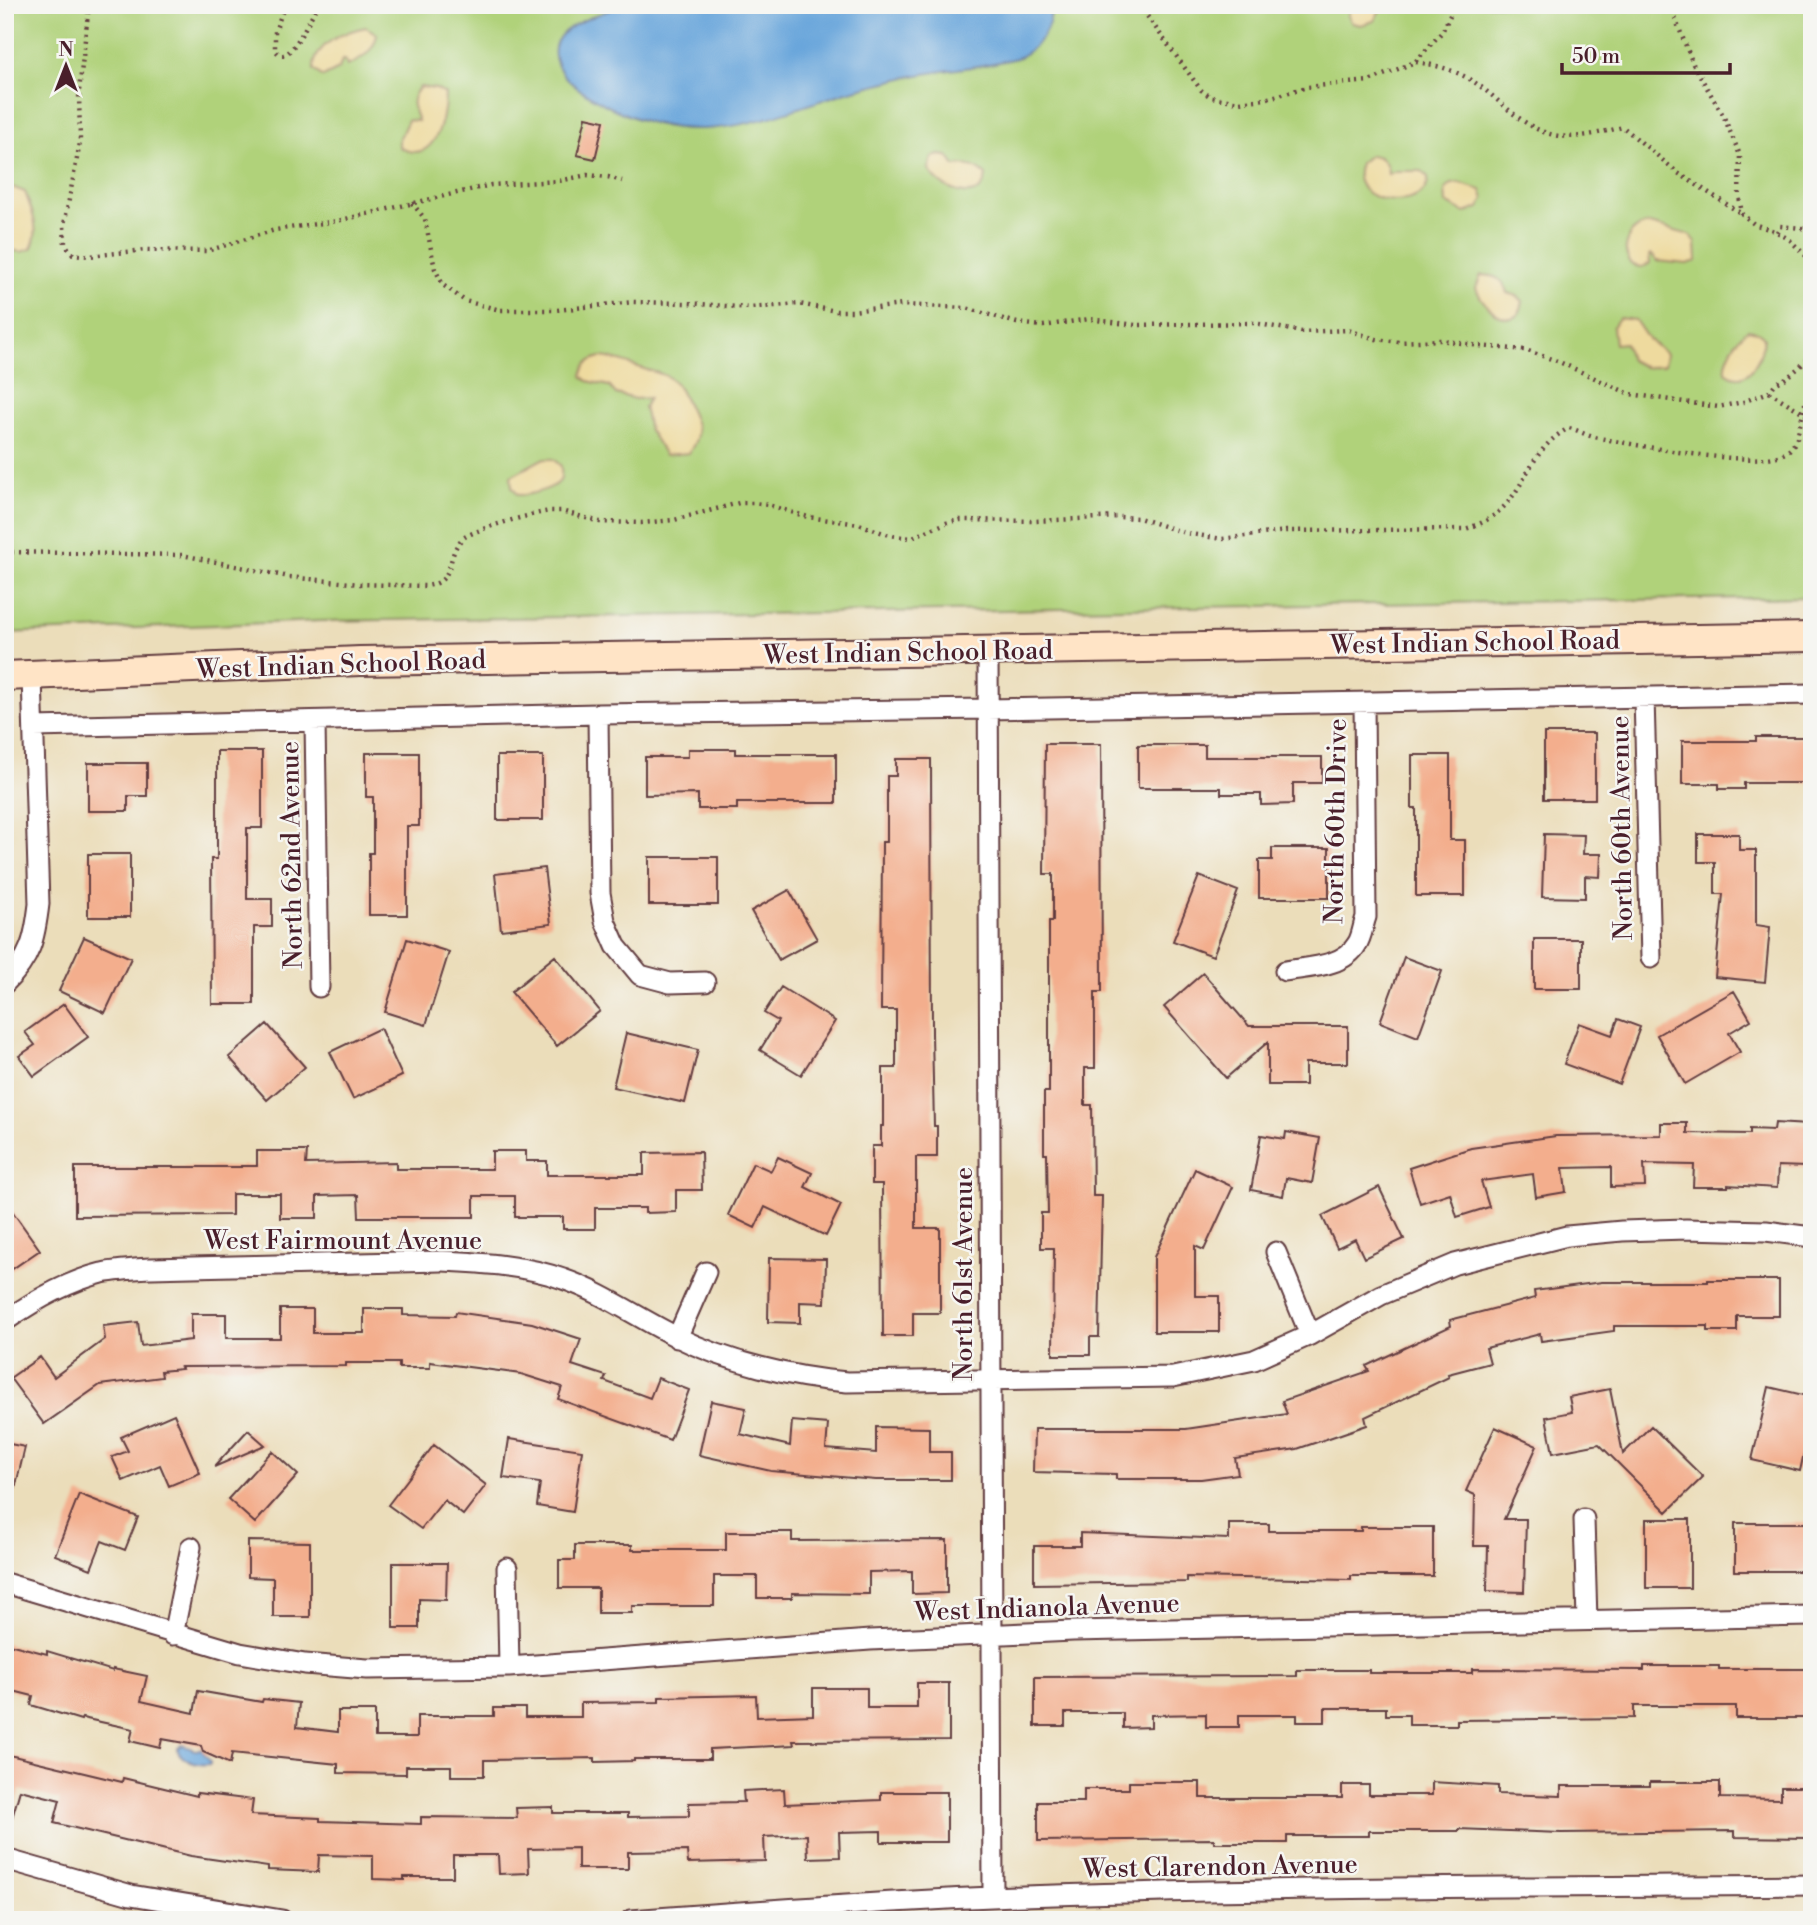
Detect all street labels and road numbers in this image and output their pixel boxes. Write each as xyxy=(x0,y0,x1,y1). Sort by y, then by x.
street label: West Indian School Road xyxy=(1329,624,1620,662)
street label: West Indian School Road xyxy=(762,634,1053,672)
street label: West Indian School Road xyxy=(195,644,487,686)
street label: North 60th Avenue xyxy=(1604,715,1640,941)
street label: North 60th Drive xyxy=(1318,718,1354,924)
street label: North 62nd Avenue xyxy=(274,741,310,969)
street label: North 61st Avenue xyxy=(948,1167,980,1381)
street label: West Fairmount Avenue xyxy=(203,1225,482,1257)
street label: West Indianola Avenue xyxy=(913,1587,1180,1629)
street label: West Clarendon Avenue xyxy=(1081,1849,1358,1885)

